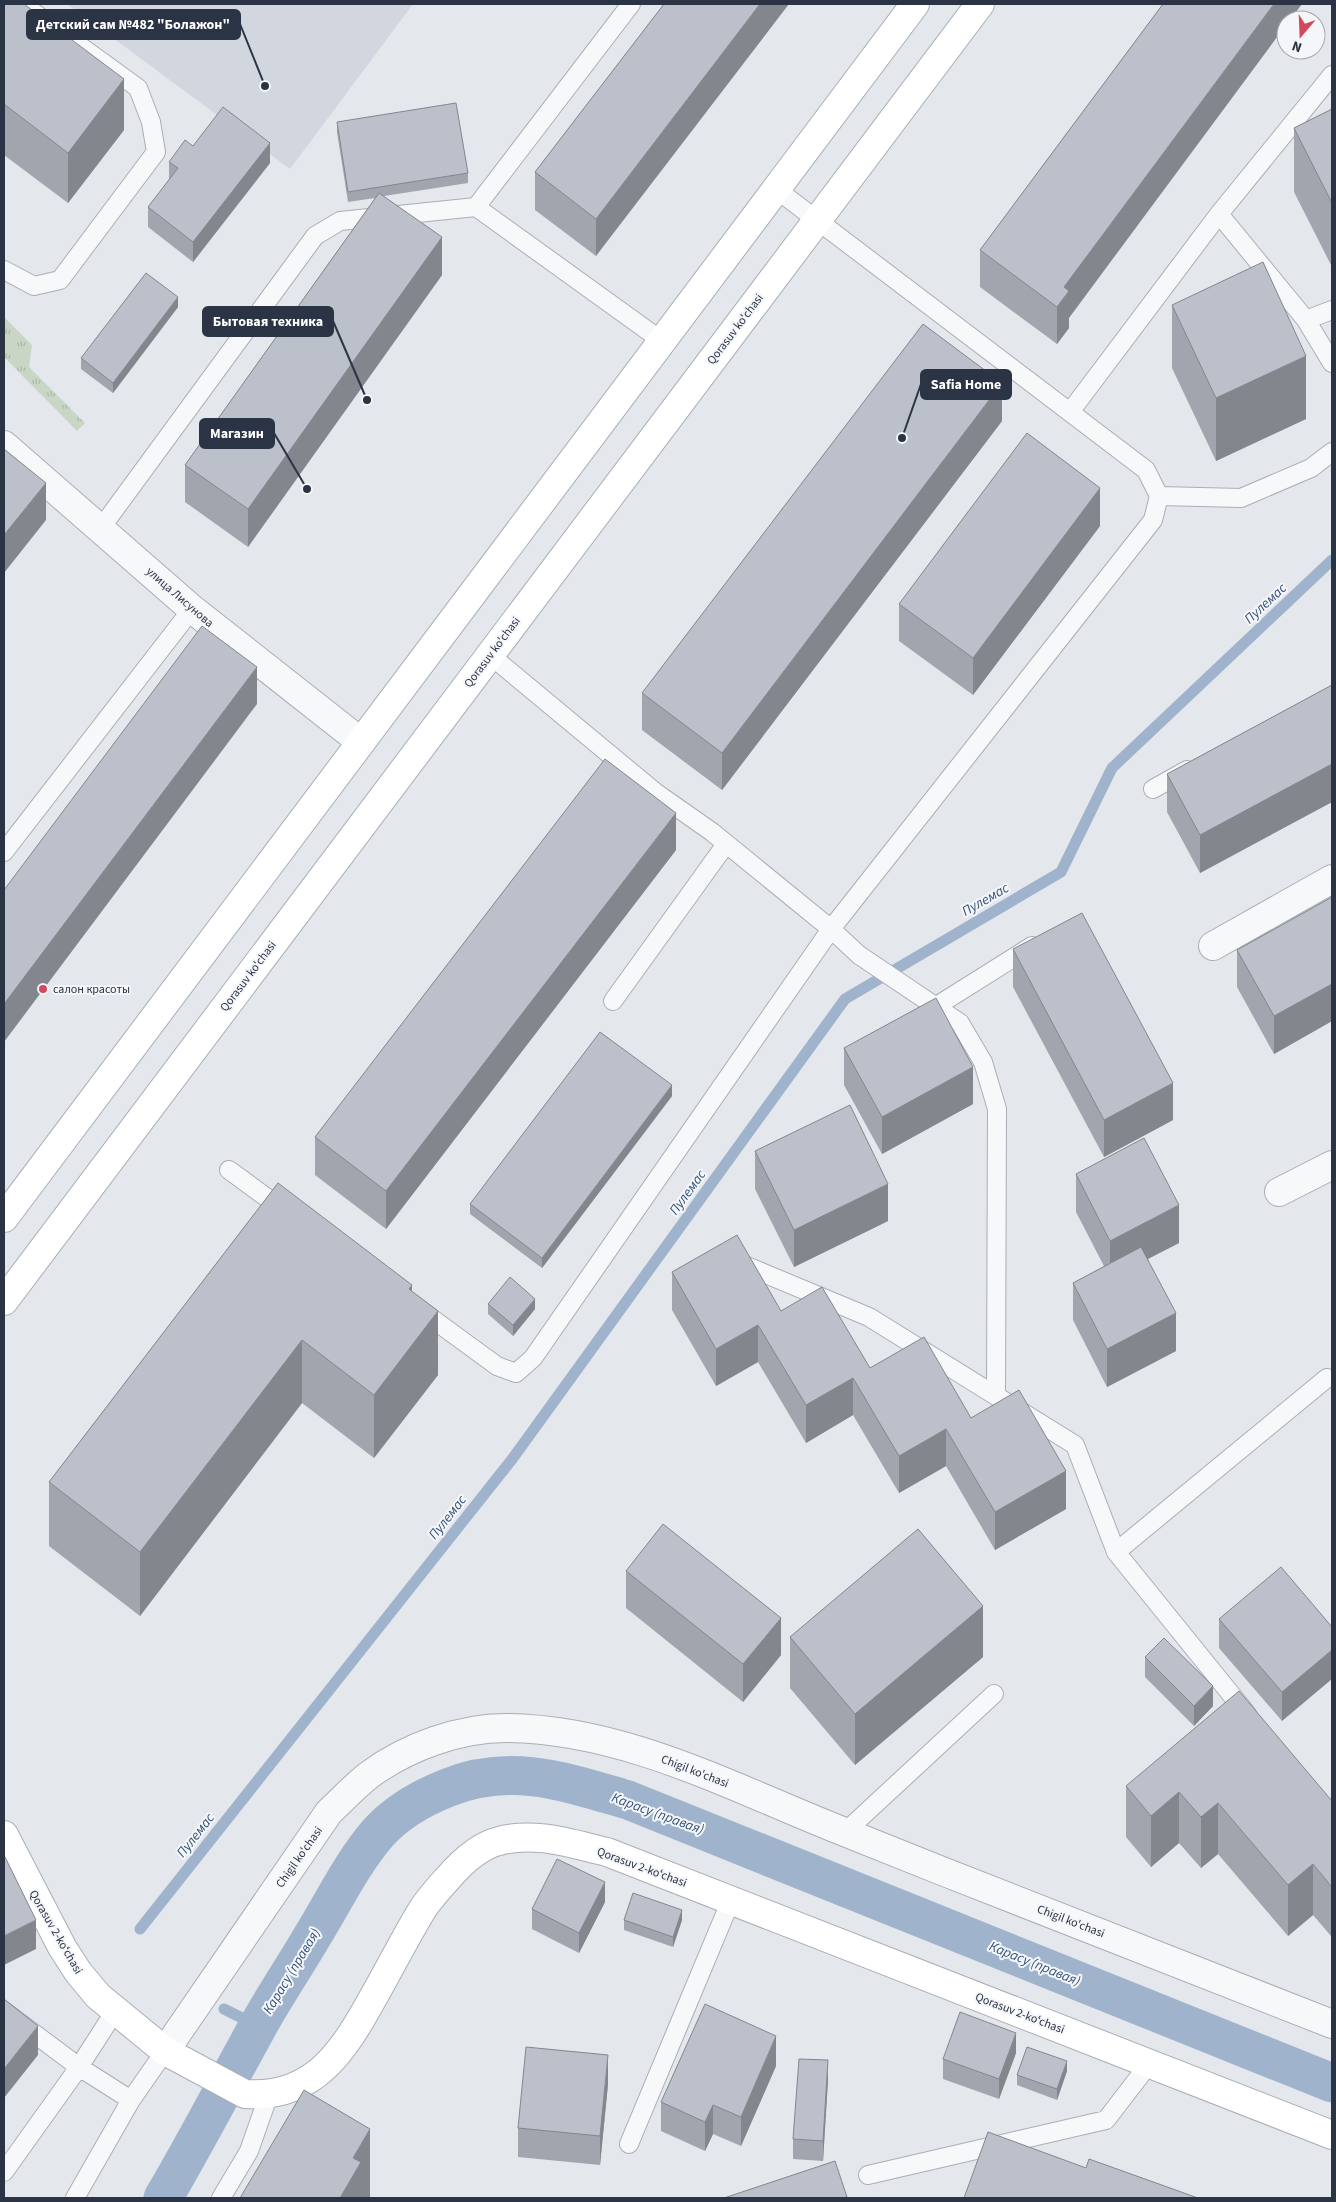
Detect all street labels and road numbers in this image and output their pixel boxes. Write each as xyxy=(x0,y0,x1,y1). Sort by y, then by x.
street label: Qorasuv ko'chasi xyxy=(703,290,768,368)
street label: улица Лисунова xyxy=(142,563,217,632)
street label: Qorasuv ko'chasi xyxy=(460,613,525,691)
street label: Qorasuv ko'chasi xyxy=(216,937,281,1015)
street label: Chigil ko'chasi xyxy=(658,1751,731,1792)
street label: Chigil ko'chasi xyxy=(272,1823,327,1891)
street label: Qorasuv 2-koʻchasi xyxy=(595,1843,689,1892)
street label: Qorasuv 2-koʻchasi xyxy=(25,1887,87,1977)
street label: Chigil ko'chasi xyxy=(1034,1901,1107,1942)
street label: Qorasuv 2-koʻchasi xyxy=(973,1989,1067,2038)

